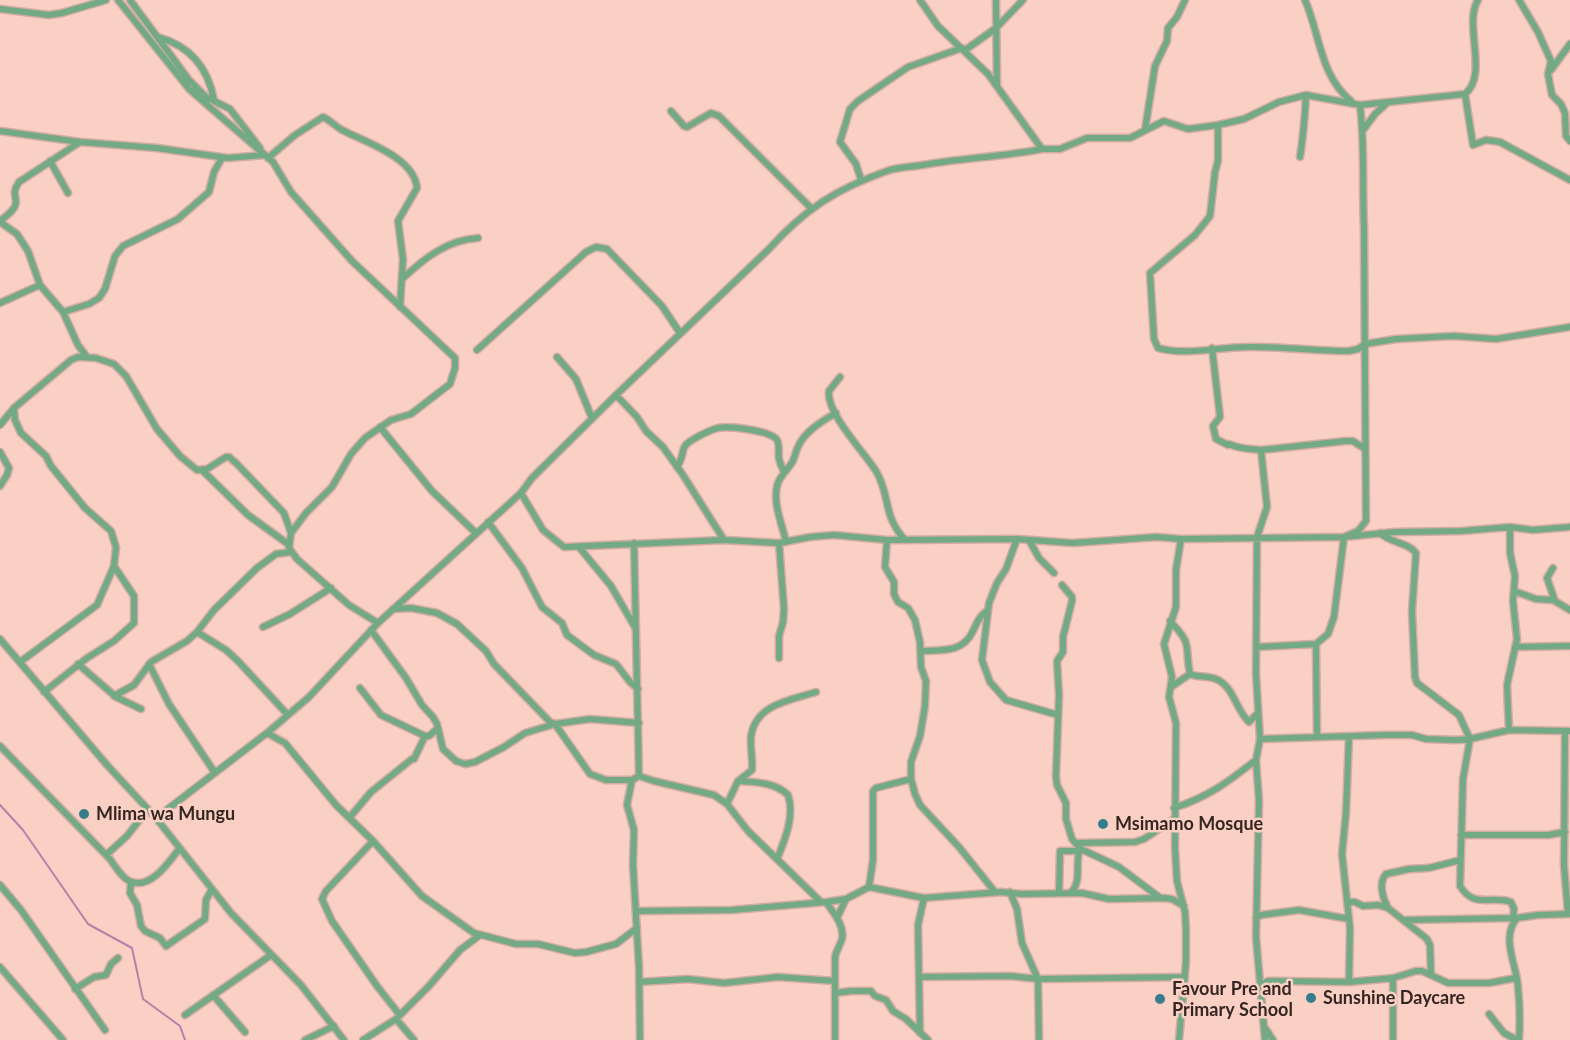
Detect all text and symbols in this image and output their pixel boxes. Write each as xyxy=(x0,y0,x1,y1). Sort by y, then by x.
place label: Mlima wa Mungu xyxy=(96,803,235,825)
marker: Mlima wa Mungu xyxy=(77,807,91,821)
place label: Msimamo Mosque xyxy=(1115,813,1263,835)
marker: Msimamo Mosque xyxy=(1096,817,1110,831)
place label: Favour Pre and Primary School xyxy=(1172,978,1293,1020)
place label: Sunshine Daycare xyxy=(1323,987,1465,1009)
marker: Sunshine Daycare xyxy=(1304,991,1318,1005)
marker: Favour Pre and Primary School xyxy=(1153,992,1167,1006)

